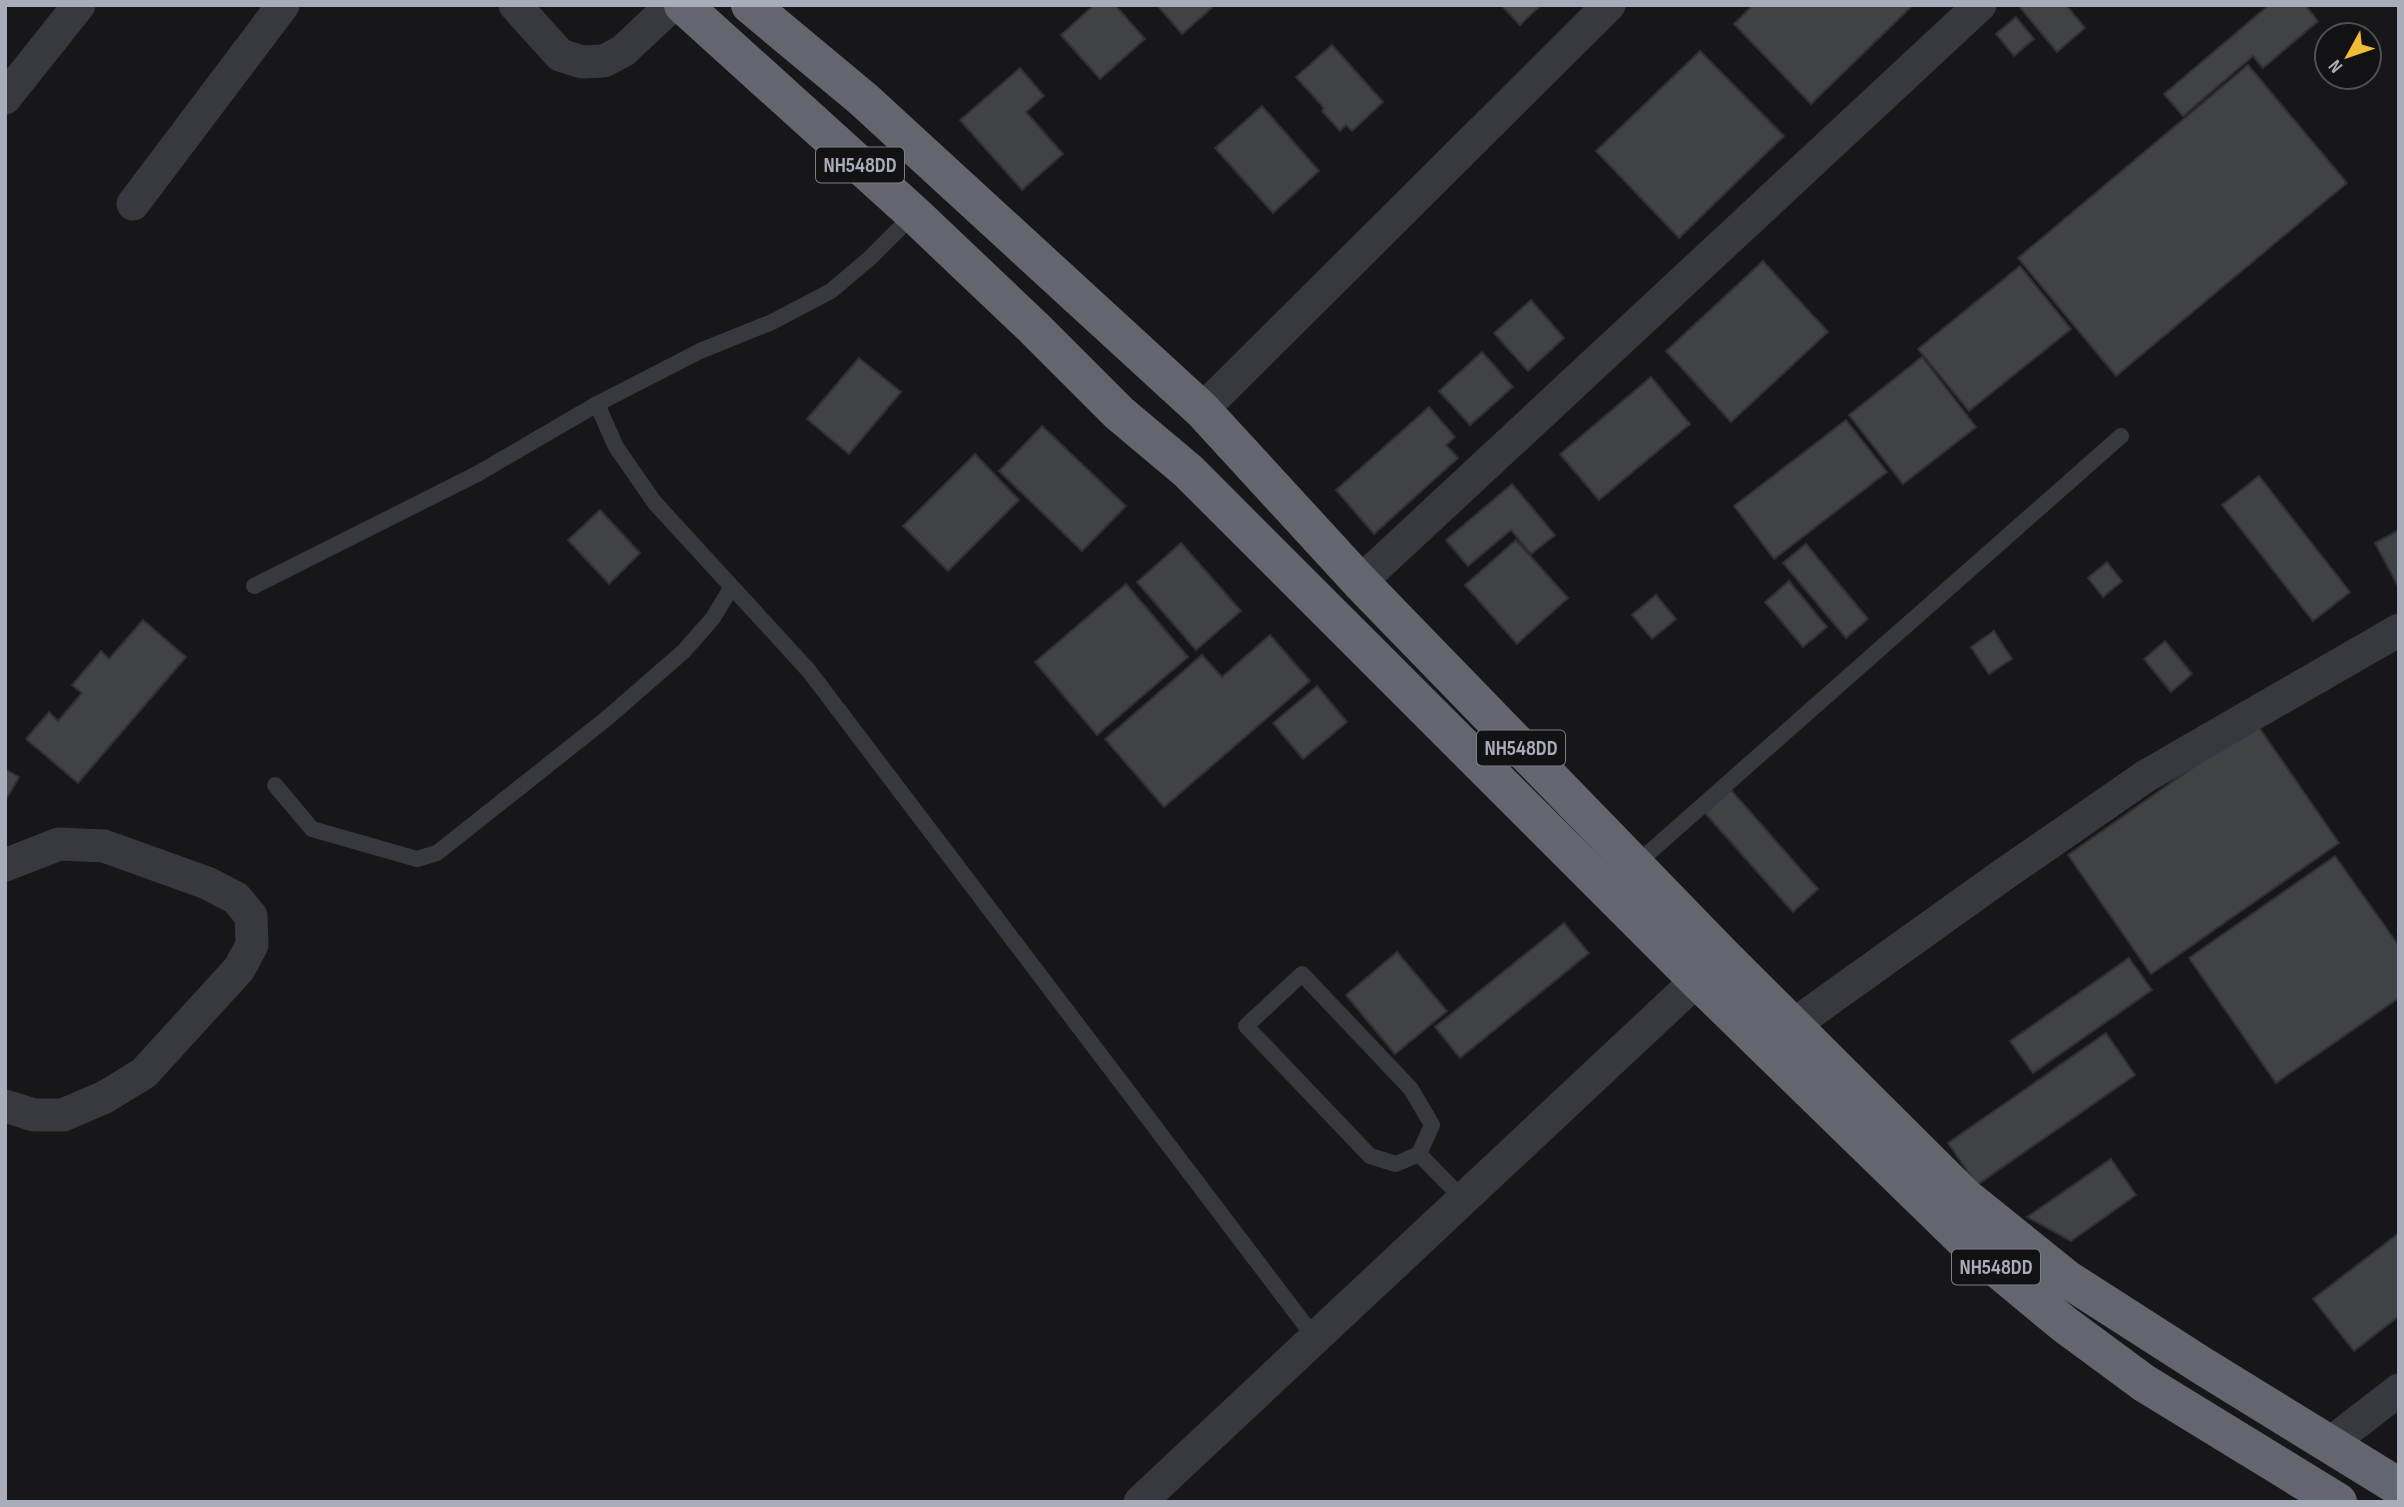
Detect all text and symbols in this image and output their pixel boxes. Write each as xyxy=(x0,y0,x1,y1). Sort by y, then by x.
north arrow xyxy=(2313,21,2383,91)
text: N xyxy=(2324,55,2348,77)
road number: NH548DD xyxy=(816,148,904,182)
road number: NH548DD xyxy=(1477,730,1565,766)
road number: NH548DD xyxy=(1952,1250,2040,1284)

